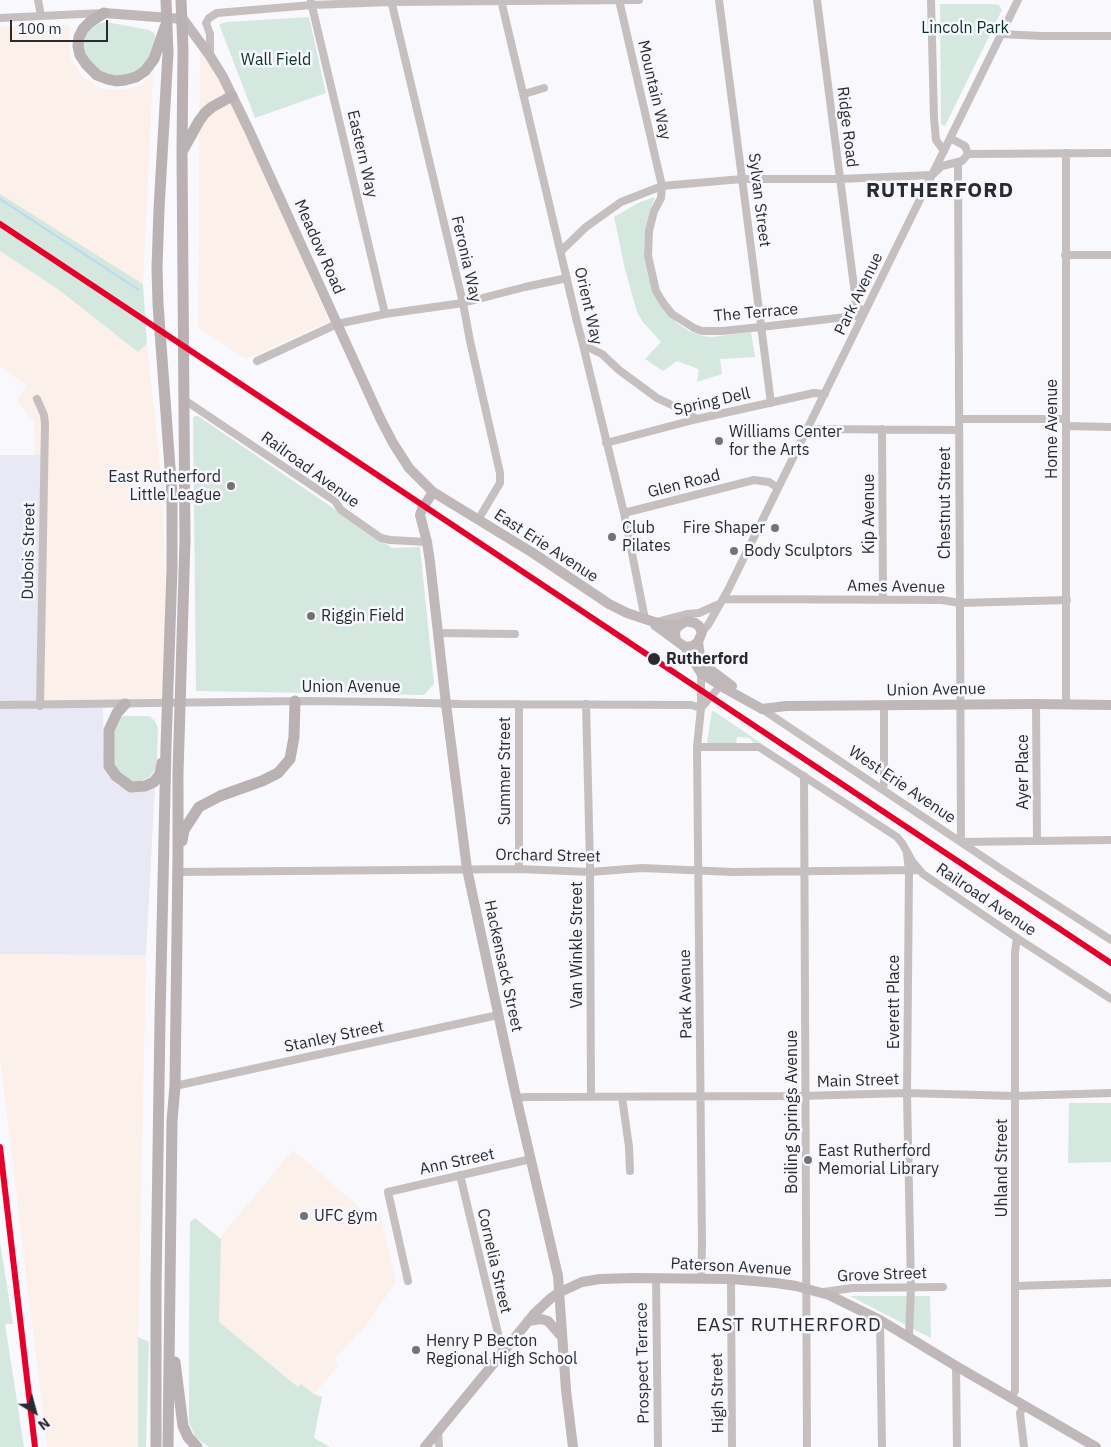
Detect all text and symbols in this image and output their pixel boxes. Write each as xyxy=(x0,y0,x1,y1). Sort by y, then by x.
scale bar xyxy=(12,10,110,42)
park label: Lincoln Park xyxy=(921,18,1009,38)
text: 100 m xyxy=(18,19,62,38)
street label: Mountain Way xyxy=(633,38,675,142)
park label: Wall Field xyxy=(241,50,311,70)
street label: Ridge Road xyxy=(833,86,861,168)
street label: Eastern Way xyxy=(343,108,381,200)
street label: Sylvan Street xyxy=(744,152,774,248)
district label: RUTHERFORD xyxy=(865,178,1015,204)
street label: Meadow Road xyxy=(290,197,348,297)
street label: Feronia Way xyxy=(447,214,485,304)
street label: Park Avenue xyxy=(831,250,887,338)
street label: Orient Way xyxy=(570,265,606,347)
street label: The Terrace xyxy=(713,300,799,326)
street label: Home Avenue xyxy=(1042,379,1062,479)
street label: Spring Dell xyxy=(672,384,752,420)
place label: Williams Center for the Arts xyxy=(729,422,842,460)
street label: Railroad Avenue xyxy=(257,428,363,512)
marker: Williams Center for the Arts xyxy=(713,435,725,447)
street label: Chestnut Street xyxy=(935,447,955,559)
street label: Glen Road xyxy=(646,466,722,502)
place label: East Rutherford Little League xyxy=(108,467,221,505)
street label: Kip Avenue xyxy=(859,474,879,554)
marker: East Rutherford Little League xyxy=(225,480,237,492)
street label: Dubois Street xyxy=(19,502,39,600)
street label: East Erie Avenue xyxy=(490,505,602,587)
place label: Club Pilates xyxy=(622,518,671,556)
place label: Fire Shaper xyxy=(683,518,765,538)
marker: Fire Shaper xyxy=(769,522,781,534)
marker: Club Pilates xyxy=(606,531,618,543)
place label: Body Sculptors xyxy=(744,541,853,561)
marker: Body Sculptors xyxy=(728,545,740,557)
street label: Ames Avenue xyxy=(847,577,945,597)
place label: Riggin Field xyxy=(321,606,404,626)
marker: Riggin Field xyxy=(305,610,317,622)
place label: Rutherford xyxy=(666,649,748,669)
marker: Rutherford xyxy=(646,651,662,667)
street label: Union Avenue xyxy=(301,677,401,697)
street label: Union Avenue xyxy=(886,680,986,700)
street label: Summer Street xyxy=(495,717,515,825)
street label: Ayer Place xyxy=(1013,734,1033,810)
street label: West Erie Avenue xyxy=(845,742,959,828)
street label: Orchard Street xyxy=(495,845,601,867)
street label: Railroad Avenue xyxy=(932,859,1040,941)
street label: Van Winkle Street xyxy=(567,881,587,1009)
street label: Hackensack Street xyxy=(480,898,526,1034)
street label: Park Avenue xyxy=(676,949,696,1039)
street label: Everett Place xyxy=(884,955,904,1049)
street label: Stanley Street xyxy=(282,1017,386,1057)
street label: Boiling Springs Avenue xyxy=(782,1030,802,1194)
street label: Main Street xyxy=(817,1070,899,1092)
street label: Uhland Street xyxy=(992,1119,1012,1217)
place label: East Rutherford Memorial Library xyxy=(818,1141,939,1179)
street label: Ann Street xyxy=(418,1145,496,1179)
marker: East Rutherford Memorial Library xyxy=(802,1154,814,1166)
place label: UFC gym xyxy=(314,1206,378,1226)
street label: Cornelia Street xyxy=(473,1207,515,1315)
marker: UFC gym xyxy=(298,1210,310,1222)
street label: Paterson Avenue xyxy=(670,1254,792,1280)
street label: Grove Street xyxy=(837,1264,927,1286)
street label: Prospect Terrace xyxy=(632,1302,654,1424)
district label: EAST RUTHERFORD xyxy=(694,1315,884,1337)
place label: Henry P Becton Regional High School xyxy=(426,1331,577,1369)
marker: Henry P Becton Regional High School xyxy=(410,1344,422,1356)
street label: High Street xyxy=(708,1353,728,1433)
north arrow xyxy=(10,1387,60,1437)
text: N xyxy=(35,1414,53,1434)

